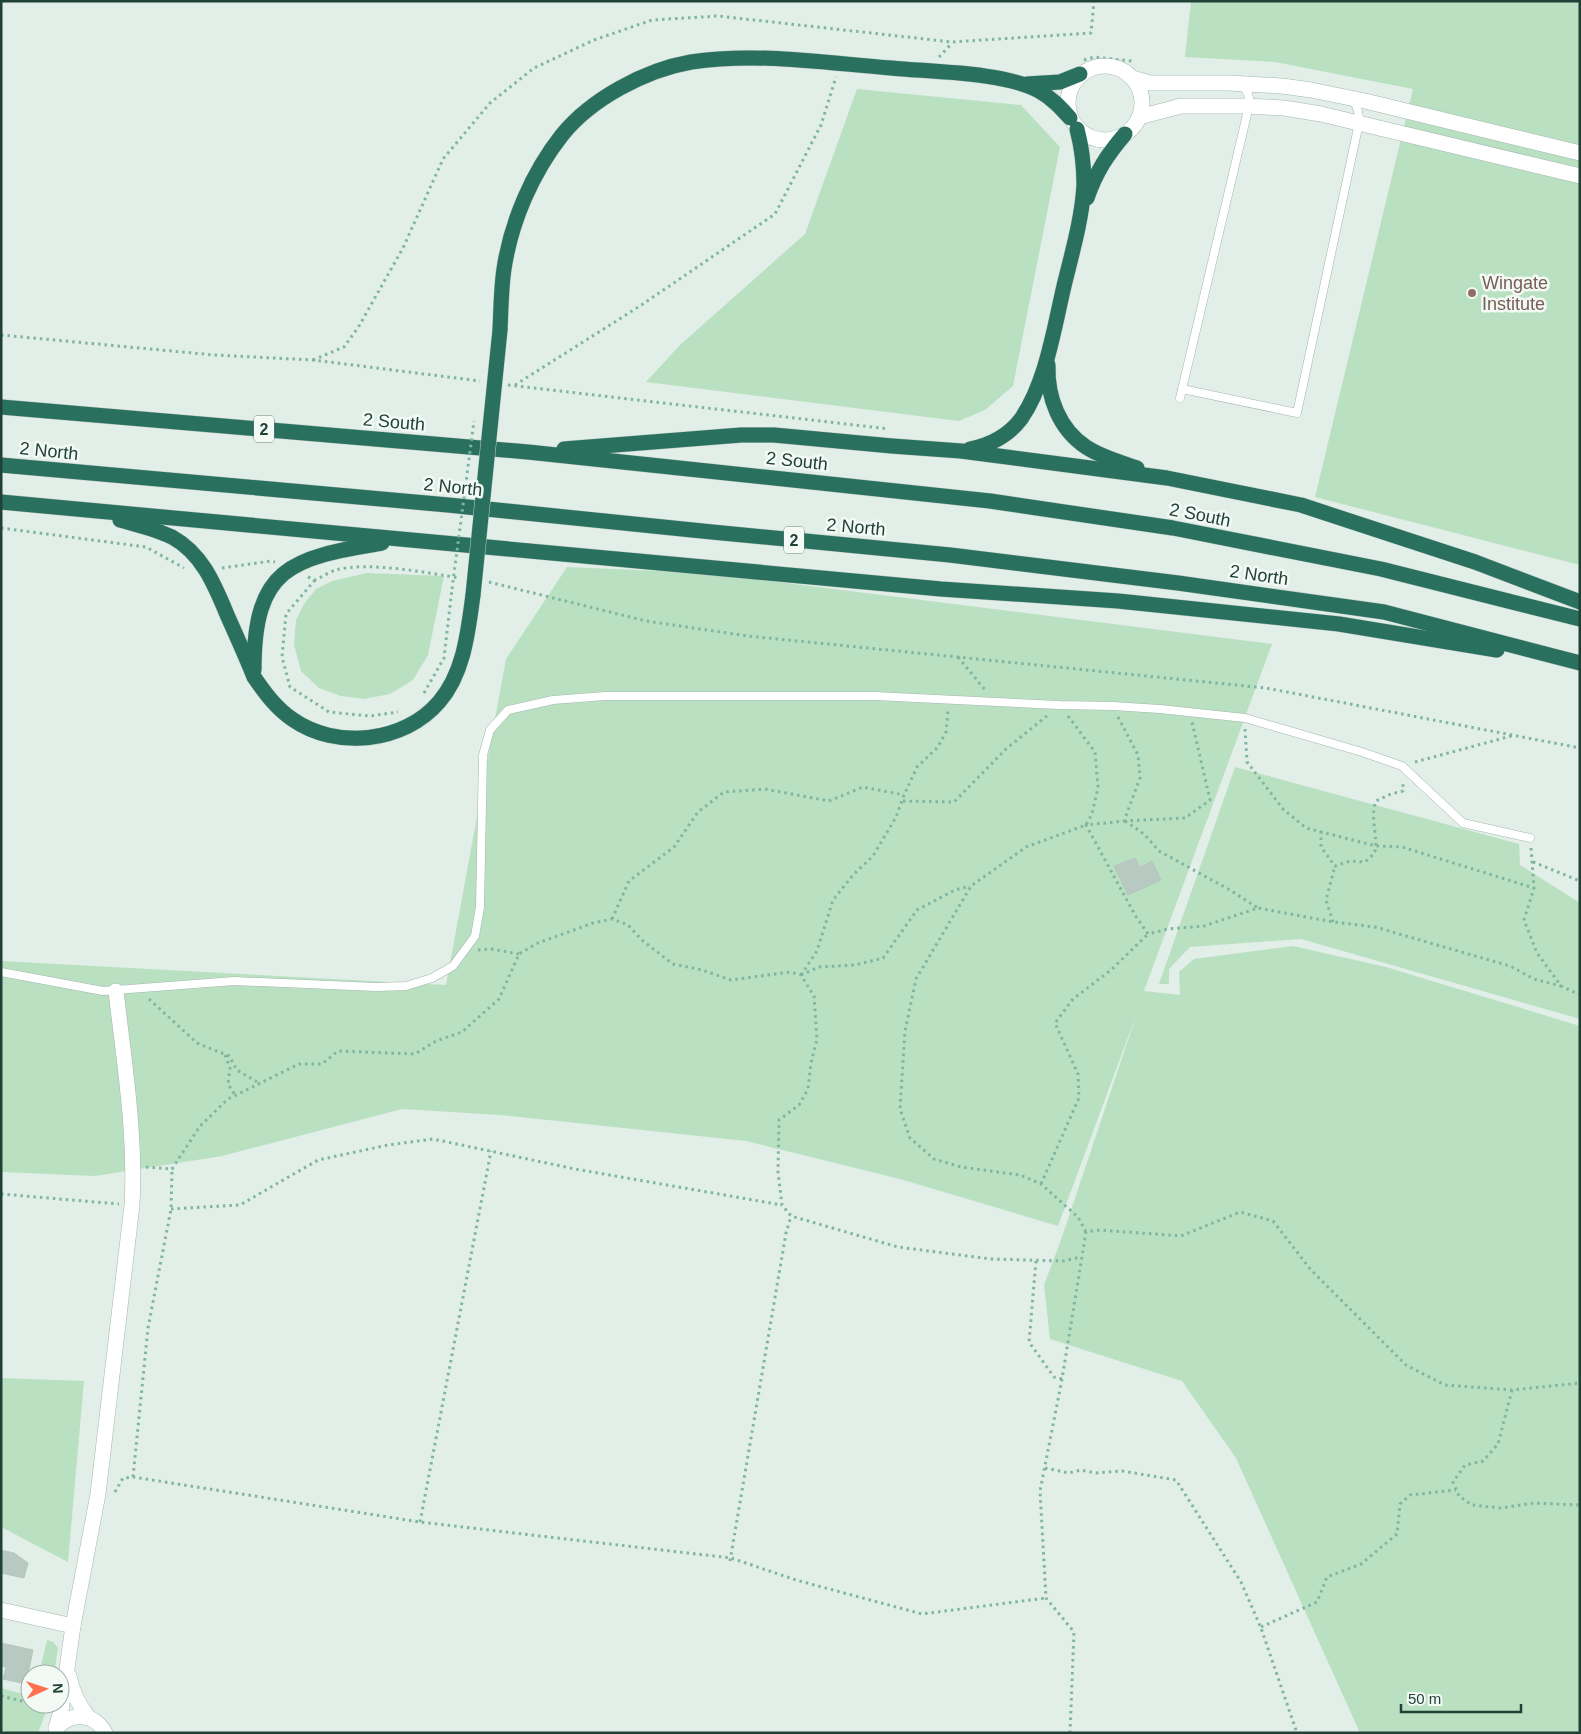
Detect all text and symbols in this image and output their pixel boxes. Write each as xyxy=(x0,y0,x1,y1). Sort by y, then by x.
place label: Wingate Institute xyxy=(1482,273,1548,314)
marker: Wingate Institute xyxy=(1466,287,1478,299)
street label: 2 South xyxy=(362,409,426,435)
road number: 2 xyxy=(254,416,274,442)
street label: 2 North xyxy=(19,438,79,464)
street label: 2 South xyxy=(765,448,829,474)
street label: 2 North xyxy=(423,474,483,500)
street label: 2 South xyxy=(1168,499,1232,531)
street label: 2 North xyxy=(826,514,886,540)
road number: 2 xyxy=(784,526,804,554)
street label: 2 North xyxy=(1228,561,1290,589)
north arrow xyxy=(20,1664,70,1714)
scale bar xyxy=(1401,1682,1521,1714)
text: N xyxy=(50,1683,66,1694)
text: 50 m xyxy=(1408,1690,1441,1707)

